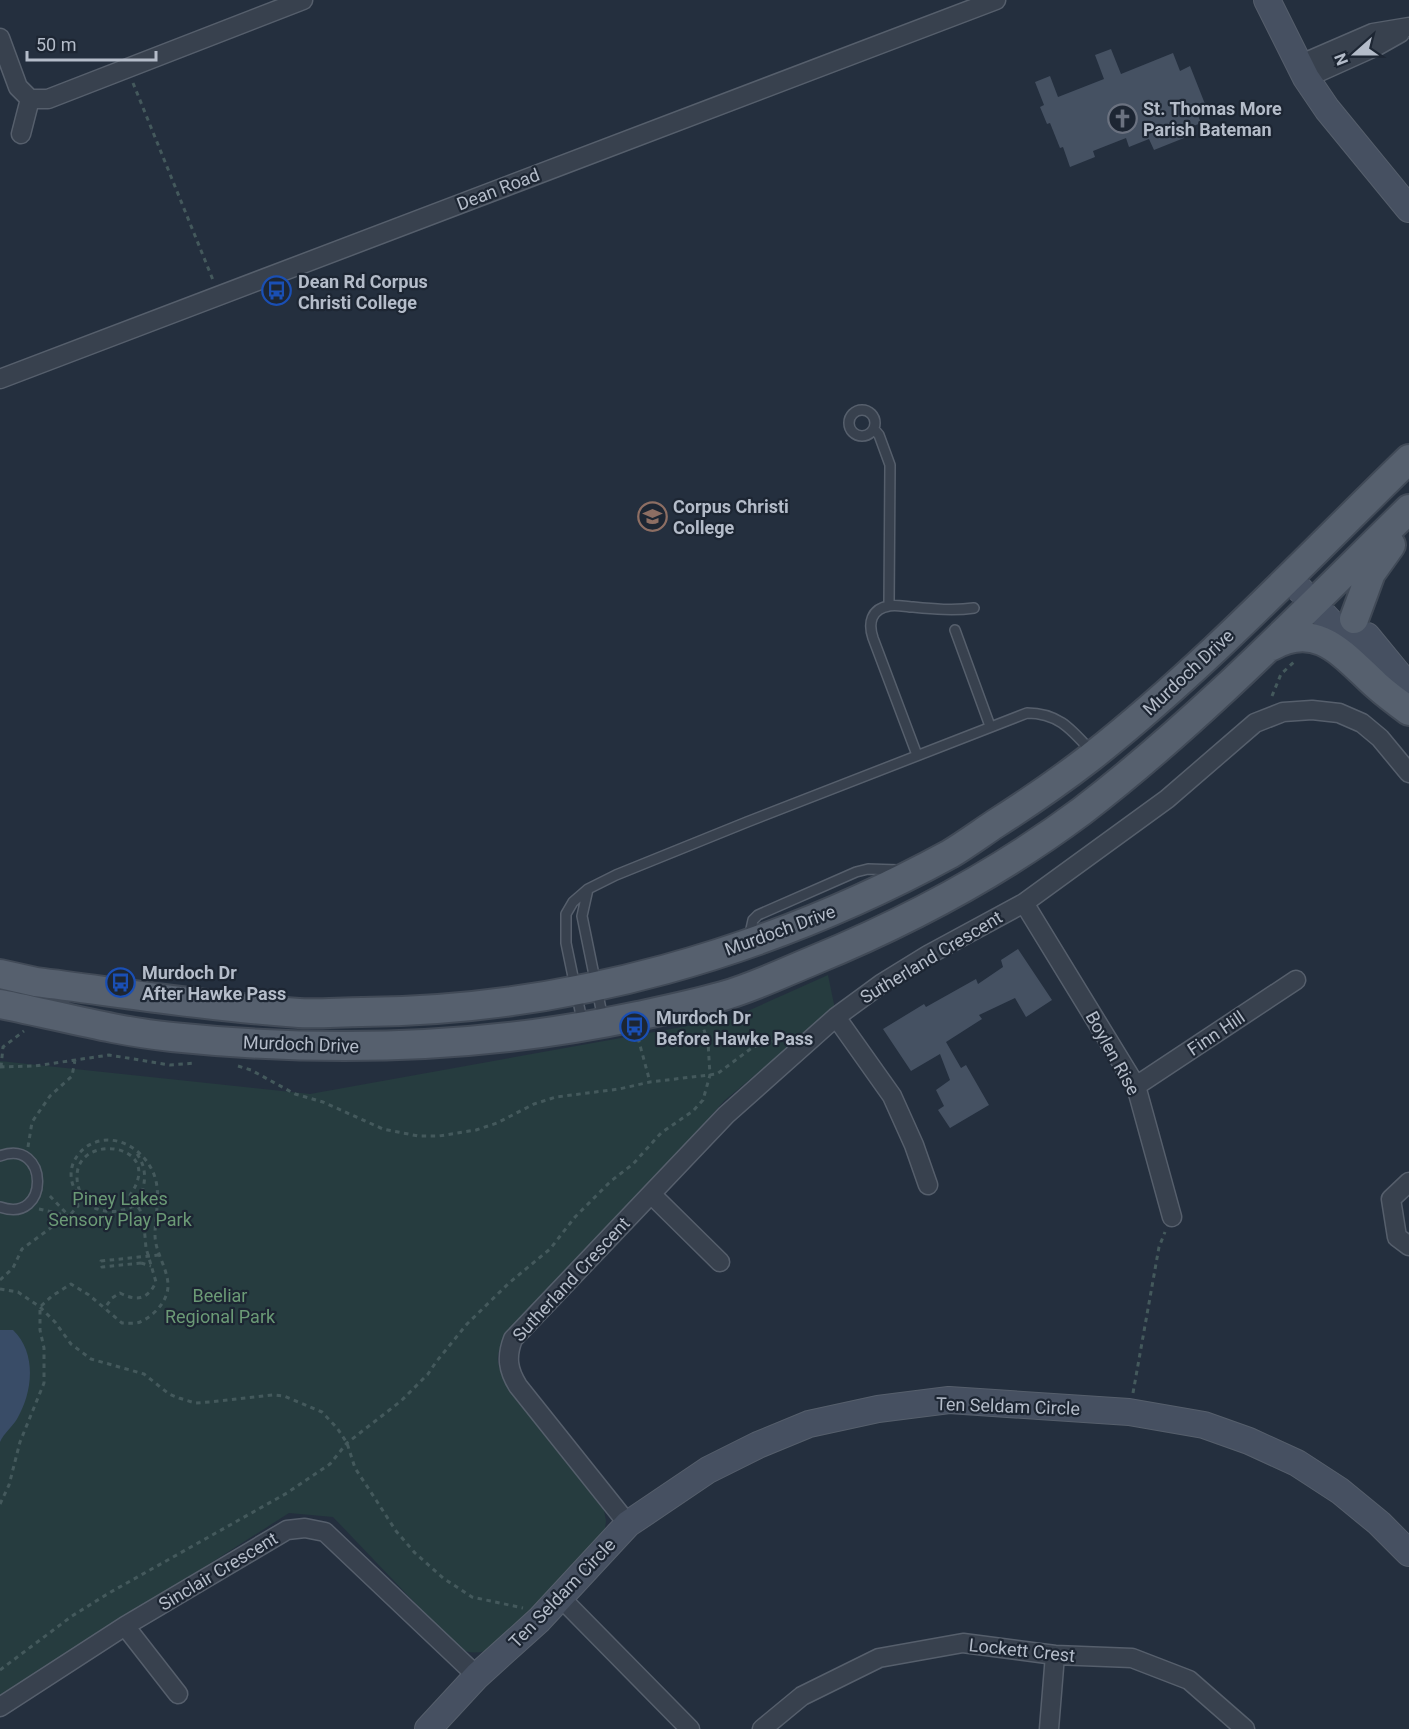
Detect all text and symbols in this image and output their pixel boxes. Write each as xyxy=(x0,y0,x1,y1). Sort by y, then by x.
scale bar xyxy=(27,24,156,62)
north arrow xyxy=(1325,24,1385,84)
text: 50 m xyxy=(36,34,76,55)
text: N xyxy=(1331,51,1352,68)
place label: St. Thomas More Parish Bateman xyxy=(1143,98,1282,140)
church icon: St. Thomas More Parish Bateman xyxy=(1106,102,1138,134)
street label: Dean Road xyxy=(454,164,542,214)
place label: Dean Rd Corpus Christi College xyxy=(298,271,428,313)
bus stop icon: Dean Rd Corpus Christi College xyxy=(261,275,293,307)
place label: Corpus Christi College xyxy=(673,496,789,538)
school or university icon: Corpus Christi College xyxy=(636,500,668,532)
street label: Murdoch Drive xyxy=(1138,625,1238,719)
street label: Murdoch Drive xyxy=(722,900,838,960)
street label: Sutherland Crescent xyxy=(856,906,1006,1008)
place label: Murdoch Dr After Hawke Pass xyxy=(142,962,286,1004)
bus stop icon: Murdoch Dr After Hawke Pass xyxy=(105,966,137,998)
street label: Finn Hill xyxy=(1183,1006,1249,1060)
place label: Murdoch Dr Before Hawke Pass xyxy=(656,1007,813,1049)
street label: Boylen Rise xyxy=(1081,1007,1145,1099)
bus stop icon: Murdoch Dr Before Hawke Pass xyxy=(619,1011,651,1043)
street label: Murdoch Drive xyxy=(243,1031,359,1057)
park label: Piney Lakes Sensory Play Park xyxy=(48,1188,193,1230)
street label: Sutherland Crescent xyxy=(508,1212,634,1345)
park label: Beeliar Regional Park xyxy=(165,1285,276,1327)
street label: Ten Seldam Circle xyxy=(936,1393,1080,1419)
street label: Sinclair Crescent xyxy=(155,1527,281,1615)
street label: Ten Seldam Circle xyxy=(504,1534,620,1652)
street label: Lockett Crest xyxy=(968,1634,1076,1666)

